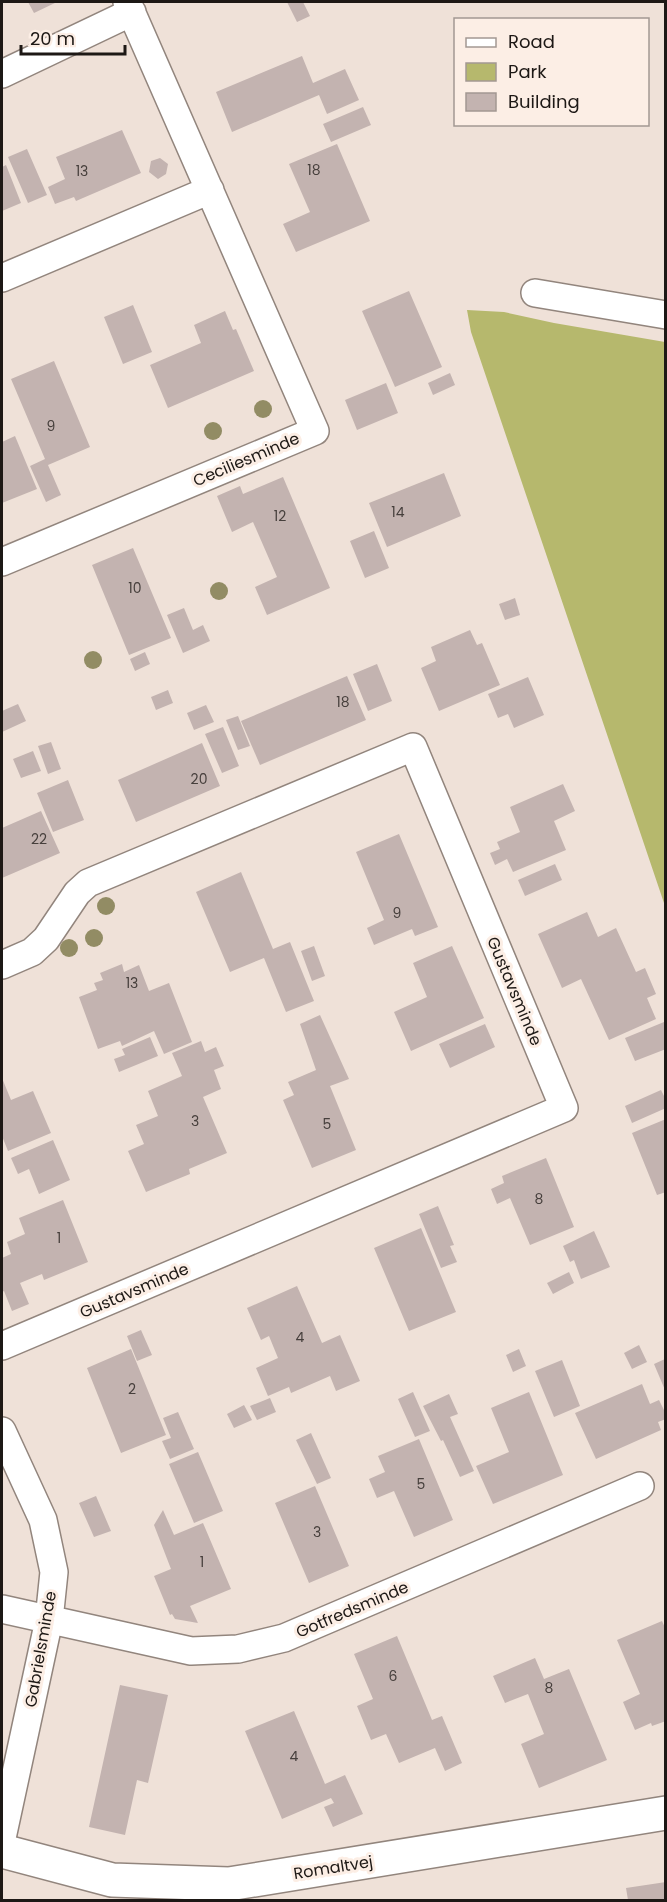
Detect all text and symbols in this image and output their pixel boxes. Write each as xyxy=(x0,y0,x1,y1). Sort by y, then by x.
scale bar xyxy=(21,18,124,56)
legend xyxy=(454,18,649,126)
text: 20 m xyxy=(30,26,75,51)
text: Road xyxy=(508,29,555,54)
text: Park xyxy=(508,59,547,84)
text: Building xyxy=(508,89,580,114)
house number: 18 xyxy=(307,160,321,180)
house number: 13 xyxy=(76,161,88,181)
house number: 9 xyxy=(47,416,55,436)
street label: Ceciliesminde xyxy=(189,427,303,492)
house number: 14 xyxy=(391,502,405,522)
house number: 12 xyxy=(274,506,286,526)
house number: 10 xyxy=(128,578,142,598)
house number: 18 xyxy=(336,692,350,712)
house number: 20 xyxy=(191,769,207,789)
house number: 22 xyxy=(31,829,47,849)
house number: 9 xyxy=(393,903,401,923)
street label: Gustavsminde xyxy=(481,933,548,1049)
house number: 13 xyxy=(126,973,138,993)
house number: 3 xyxy=(191,1111,199,1131)
house number: 5 xyxy=(323,1114,331,1134)
house number: 8 xyxy=(535,1189,544,1209)
house number: 1 xyxy=(57,1228,61,1248)
street label: Gustavsminde xyxy=(76,1257,192,1324)
house number: 4 xyxy=(296,1327,305,1347)
house number: 2 xyxy=(128,1379,136,1399)
house number: 5 xyxy=(417,1474,425,1494)
house number: 3 xyxy=(313,1522,321,1542)
house number: 1 xyxy=(200,1552,204,1572)
street label: Gotfredsminde xyxy=(292,1575,412,1644)
street label: Gabrielsminde xyxy=(19,1589,62,1709)
house number: 6 xyxy=(389,1666,398,1686)
house number: 8 xyxy=(545,1678,554,1698)
house number: 4 xyxy=(290,1746,299,1766)
street label: Romaltvej xyxy=(292,1850,374,1885)

